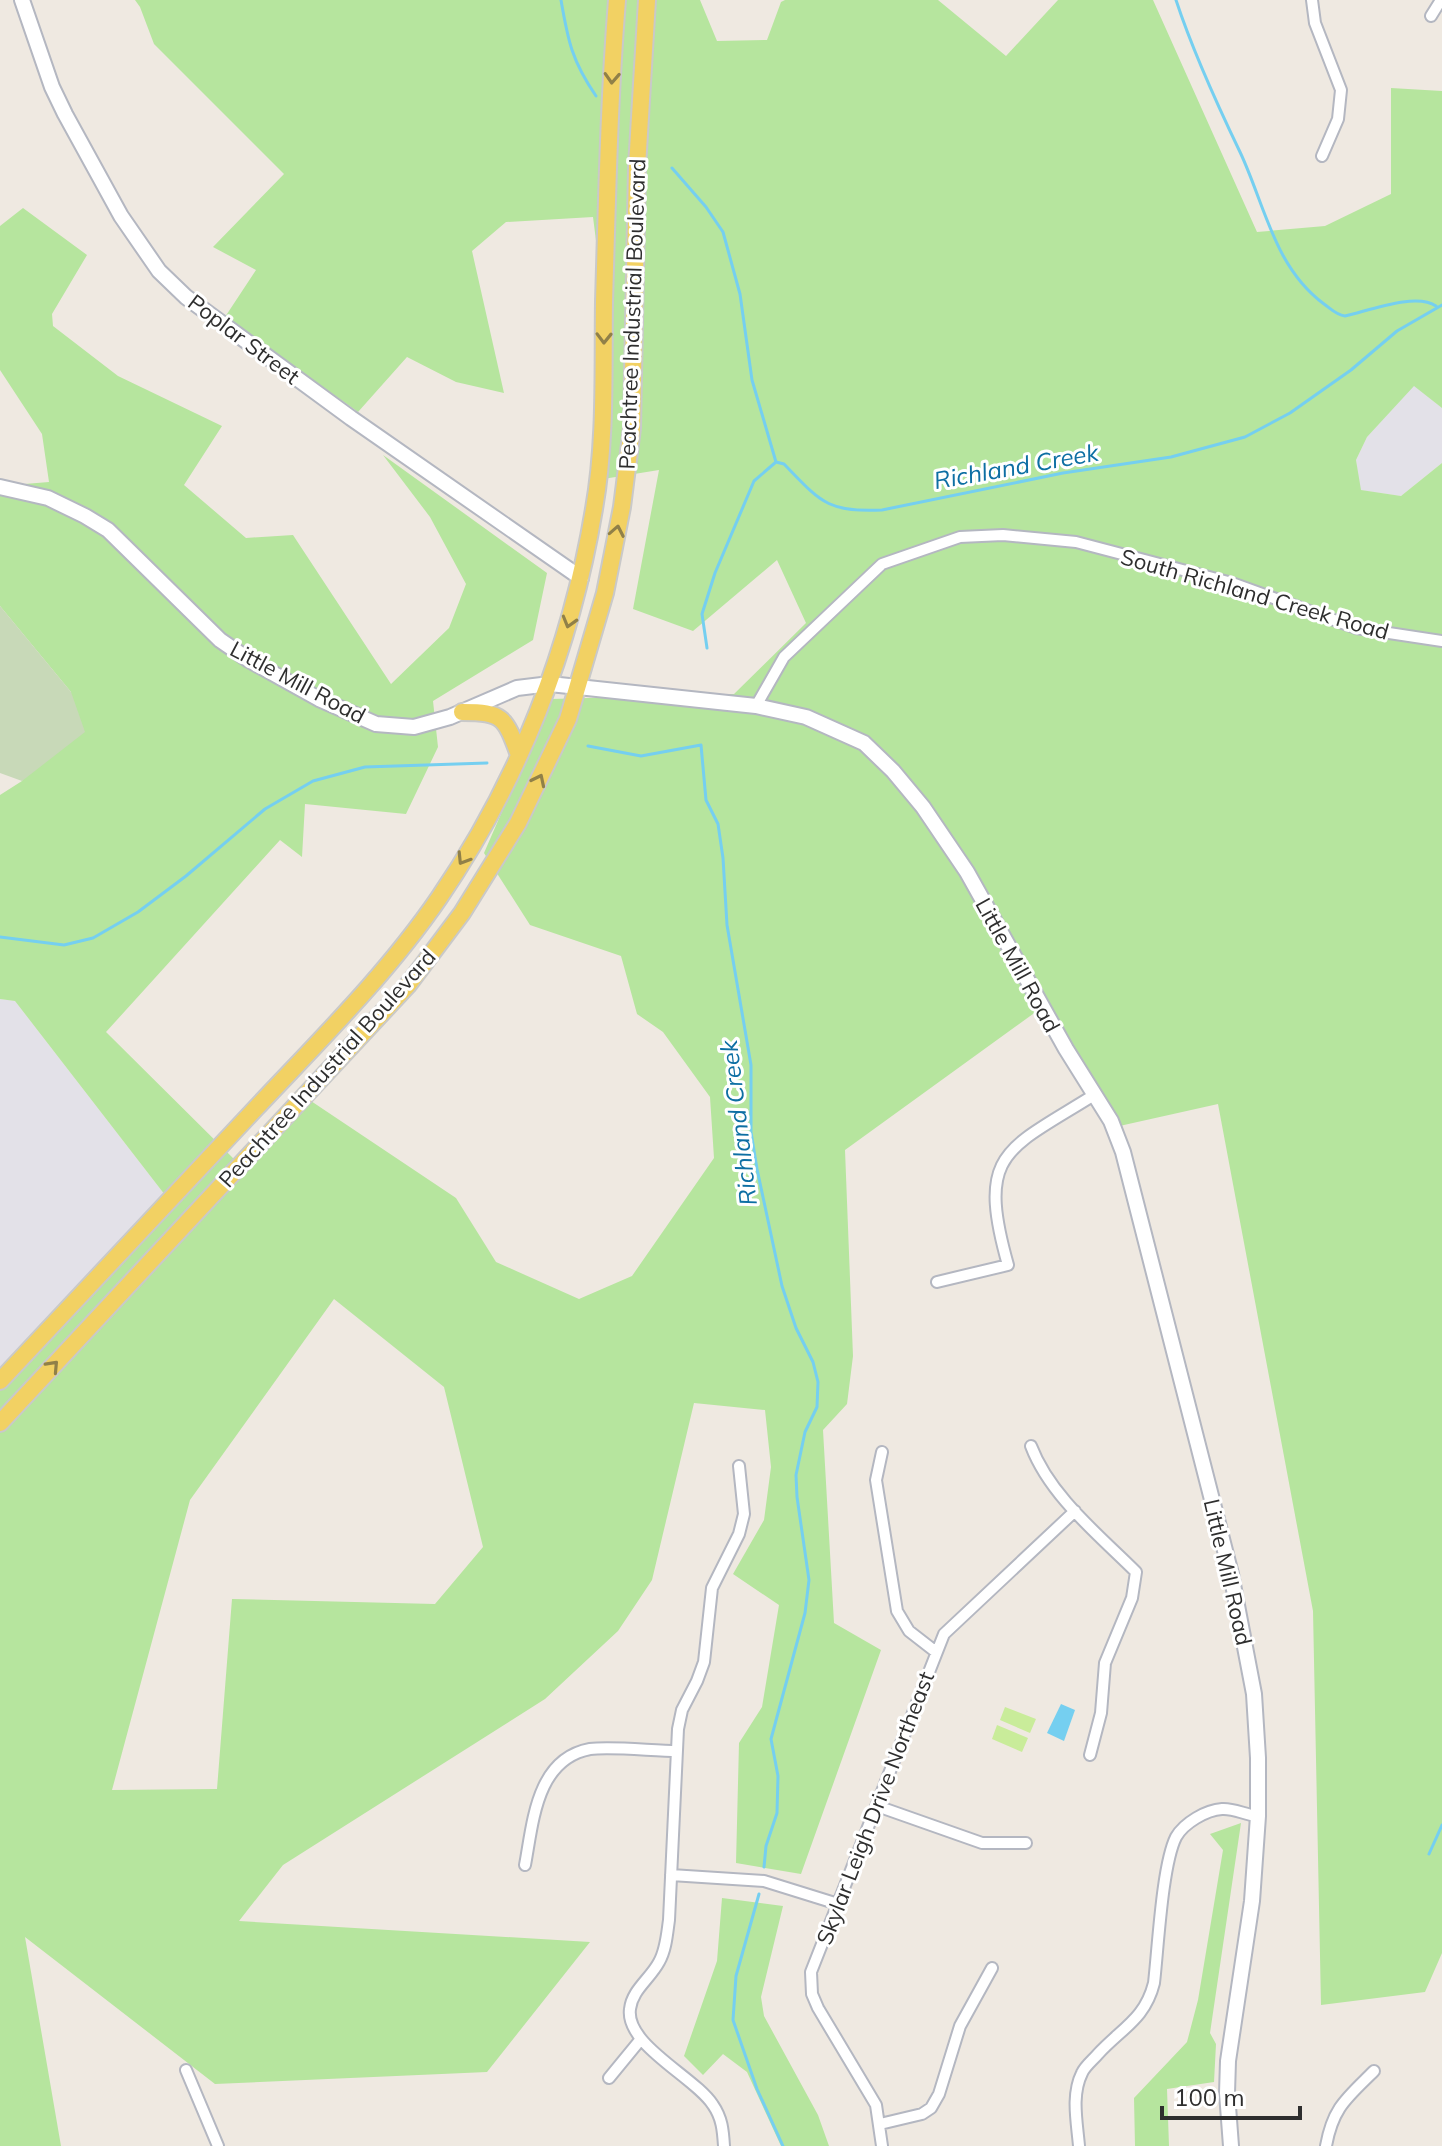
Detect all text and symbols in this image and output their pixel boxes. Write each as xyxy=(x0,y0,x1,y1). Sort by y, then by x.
one-way arrow xyxy=(604,72,621,85)
street label: Peachtree Industrial Boulevard xyxy=(613,158,651,470)
street label: Poplar Street xyxy=(183,288,306,390)
one-way arrow xyxy=(595,332,613,345)
water label: Richland Creek xyxy=(931,437,1101,495)
one-way arrow xyxy=(608,525,625,538)
street label: South Richland Creek Road xyxy=(1118,542,1392,646)
one-way arrow xyxy=(562,615,578,629)
street label: Little Mill Road xyxy=(225,635,371,729)
one-way arrow xyxy=(529,774,544,789)
one-way arrow xyxy=(457,850,473,865)
street label: Little Mill Road xyxy=(970,893,1066,1037)
street label: Peachtree Industrial Boulevard xyxy=(212,943,442,1193)
water label: Richland Creek xyxy=(713,1038,763,1207)
one-way arrow xyxy=(44,1361,59,1375)
street label: Little Mill Road xyxy=(1198,1496,1258,1648)
street label: Skylar Leigh Drive Northeast xyxy=(810,1667,940,1948)
scale bar xyxy=(1162,2070,1300,2120)
text: 100 m xyxy=(1174,2082,1245,2112)

